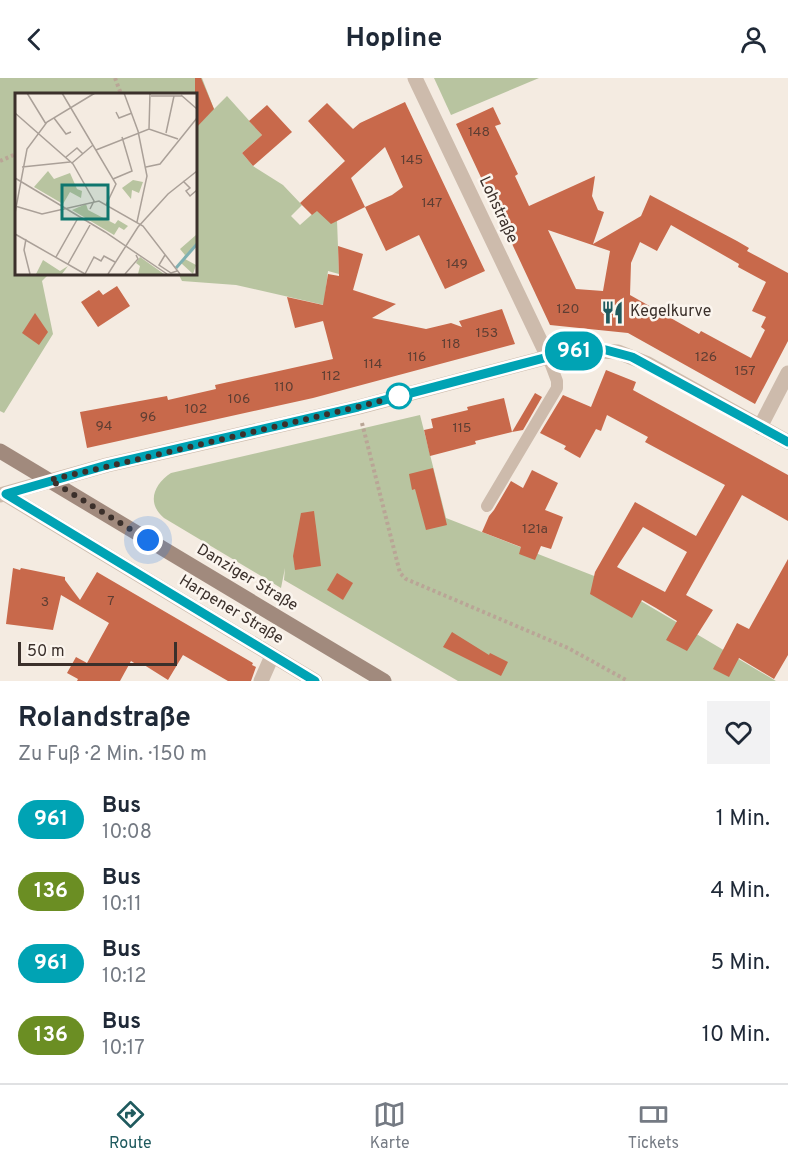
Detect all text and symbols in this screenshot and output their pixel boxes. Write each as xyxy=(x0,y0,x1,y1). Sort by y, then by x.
text: Hopline xyxy=(346,22,442,56)
icon: back xyxy=(18,23,51,56)
icon: person xyxy=(737,23,770,56)
inset map xyxy=(15,93,196,274)
house number: 148 xyxy=(468,124,490,141)
house number: 145 xyxy=(401,152,423,169)
street label: Lohstraße xyxy=(474,173,522,247)
house number: 147 xyxy=(422,195,442,212)
house number: 149 xyxy=(446,256,468,273)
restaurant icon: Kegelkurve xyxy=(599,299,625,325)
house number: 120 xyxy=(557,301,579,318)
place label: Kegelkurve xyxy=(630,302,711,322)
house number: 153 xyxy=(476,325,498,342)
line badge: 961 xyxy=(540,332,608,370)
house number: 118 xyxy=(442,336,461,353)
text: 961 xyxy=(557,338,591,365)
house number: 116 xyxy=(408,349,426,366)
house number: 126 xyxy=(695,349,717,366)
house number: 114 xyxy=(364,356,382,373)
house number: 157 xyxy=(734,363,756,380)
house number: 112 xyxy=(321,368,341,385)
house number: 110 xyxy=(274,379,294,396)
unlabelled marker xyxy=(386,383,412,409)
house number: 106 xyxy=(228,391,250,408)
house number: 102 xyxy=(185,401,207,418)
house number: 96 xyxy=(140,409,156,426)
house number: 94 xyxy=(95,418,113,435)
house number: 115 xyxy=(452,420,472,437)
house number: 121a xyxy=(522,521,548,538)
your location xyxy=(133,525,163,555)
street label: Danziger Straße xyxy=(193,540,301,616)
street label: Harpener Straße xyxy=(175,571,287,649)
house number: 7 xyxy=(107,593,115,610)
house number: 3 xyxy=(41,594,49,611)
scale bar xyxy=(18,639,177,666)
text: 50 m xyxy=(27,642,65,662)
text: Rolandstraße xyxy=(18,701,191,737)
button: heart xyxy=(707,701,770,764)
text: Zu Fuß · 2 Min. · 150 m xyxy=(18,742,207,768)
text: Bus xyxy=(102,793,141,820)
text: 961 xyxy=(34,806,68,833)
text: 1 Min. xyxy=(716,806,770,833)
text: 10:08 xyxy=(102,820,152,846)
text: Bus xyxy=(102,865,141,892)
text: 136 xyxy=(34,878,68,905)
text: 4 Min. xyxy=(710,878,770,905)
text: 10:11 xyxy=(102,892,142,918)
text: Bus xyxy=(102,937,141,964)
text: 961 xyxy=(34,950,68,977)
text: 5 Min. xyxy=(710,950,770,977)
text: 10:12 xyxy=(102,964,147,990)
text: Bus xyxy=(102,1009,141,1036)
text: 136 xyxy=(34,1022,68,1049)
text: 10 Min. xyxy=(702,1022,770,1049)
text: 10:17 xyxy=(102,1036,145,1062)
tab: Route xyxy=(109,1098,152,1154)
tab: Karte xyxy=(370,1098,410,1154)
tab: Tickets xyxy=(628,1098,679,1154)

